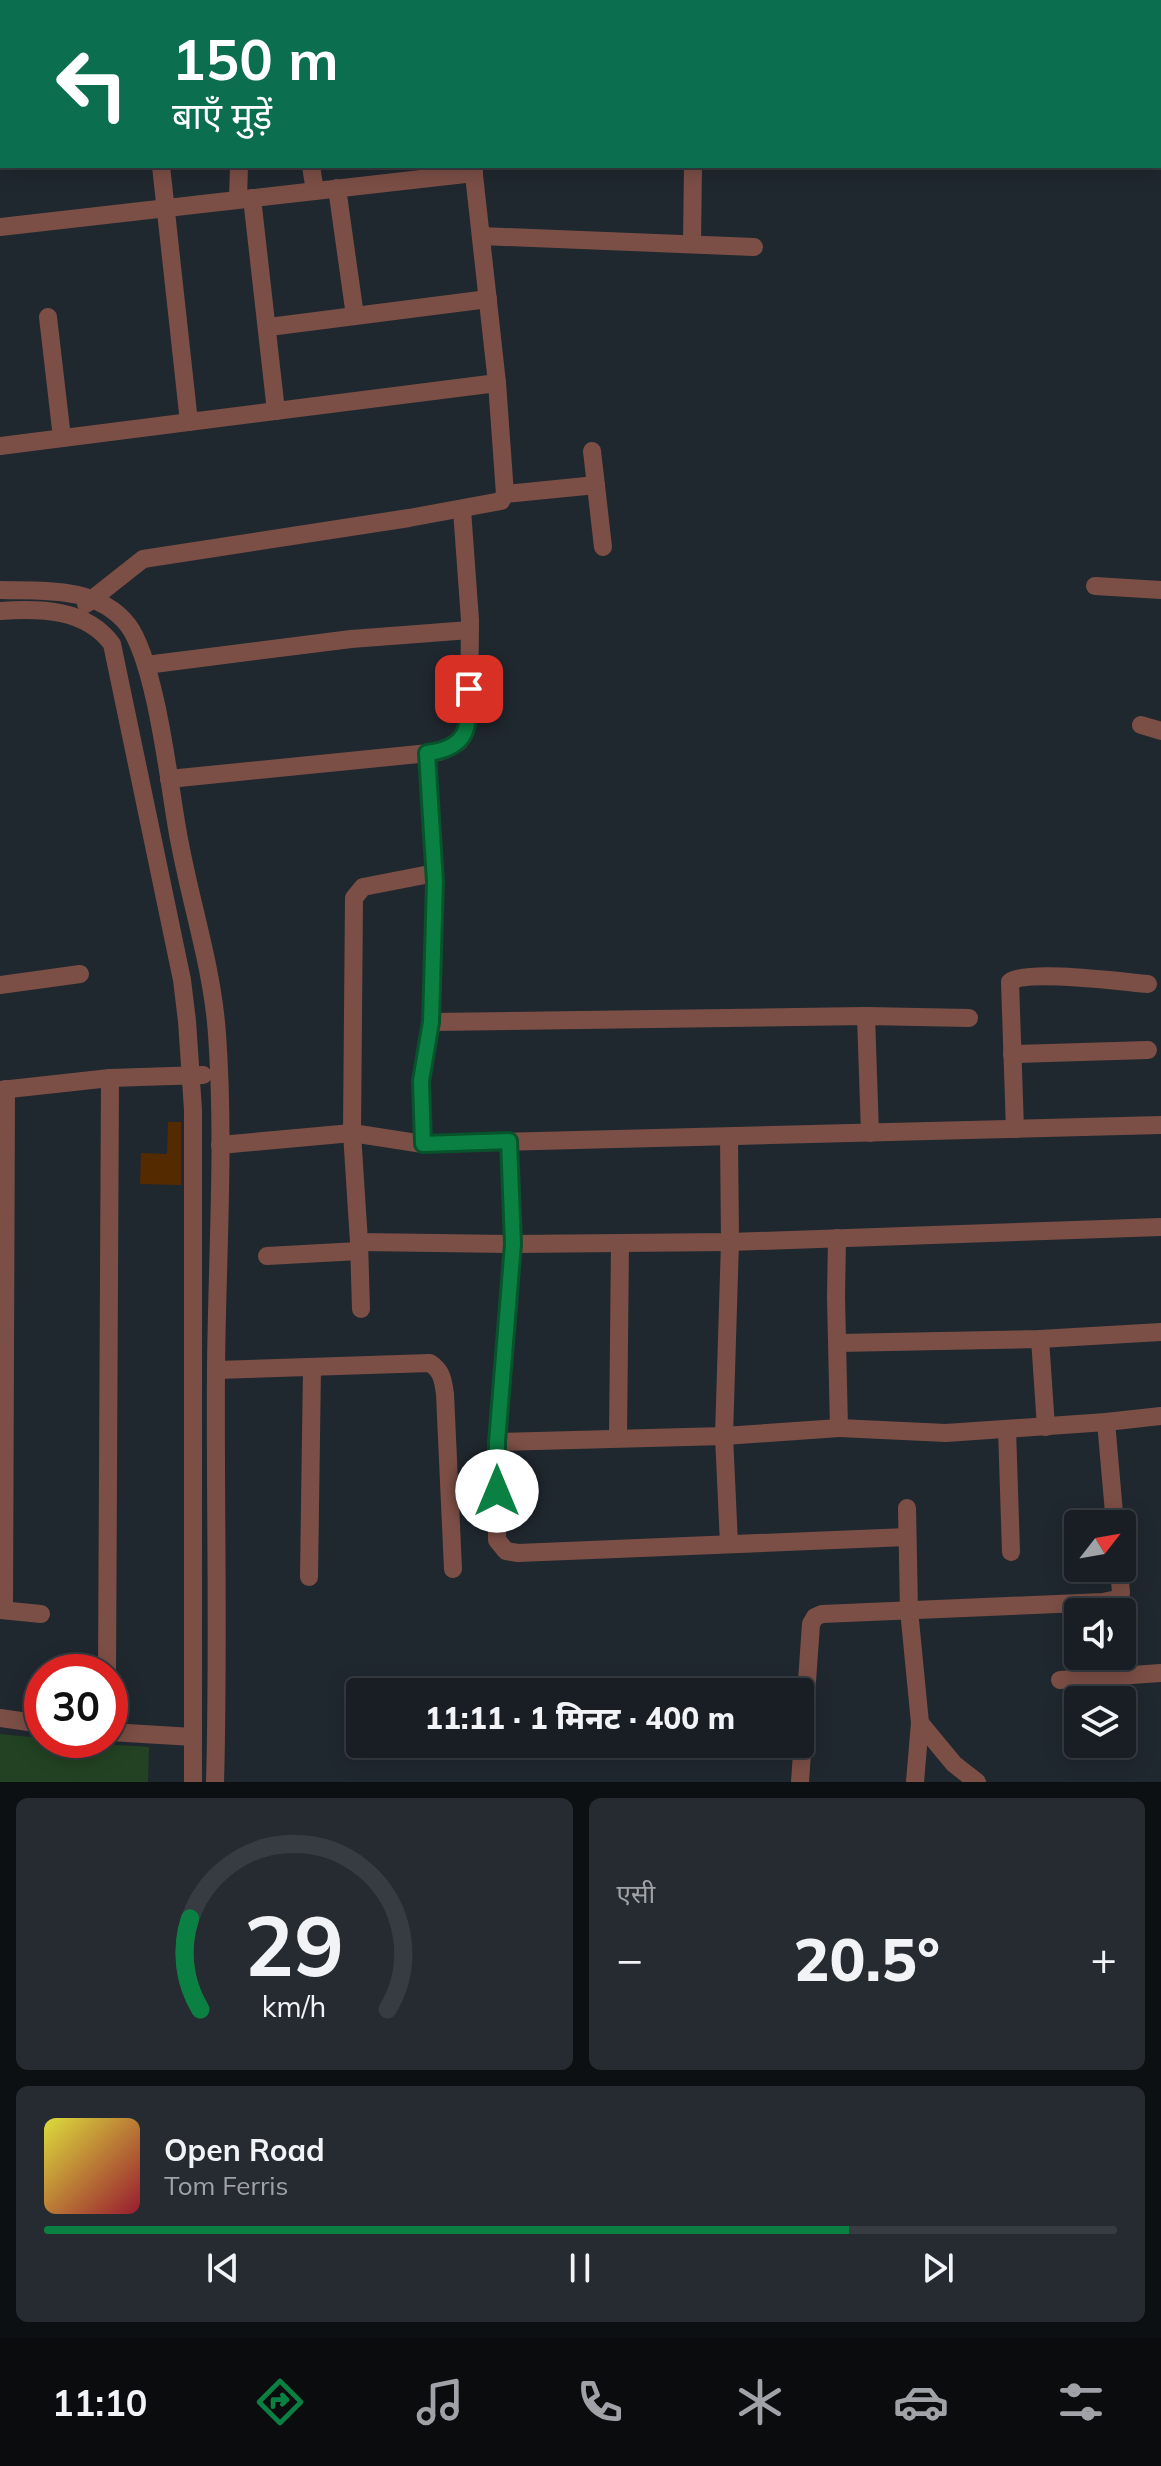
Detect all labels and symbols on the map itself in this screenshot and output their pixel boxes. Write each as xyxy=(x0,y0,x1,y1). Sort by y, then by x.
pin xyxy=(435,655,503,723)
position arrow xyxy=(455,1449,539,1533)
north arrow xyxy=(1064,1510,1136,1582)
speed limit sign: 30 xyxy=(24,1654,128,1758)

